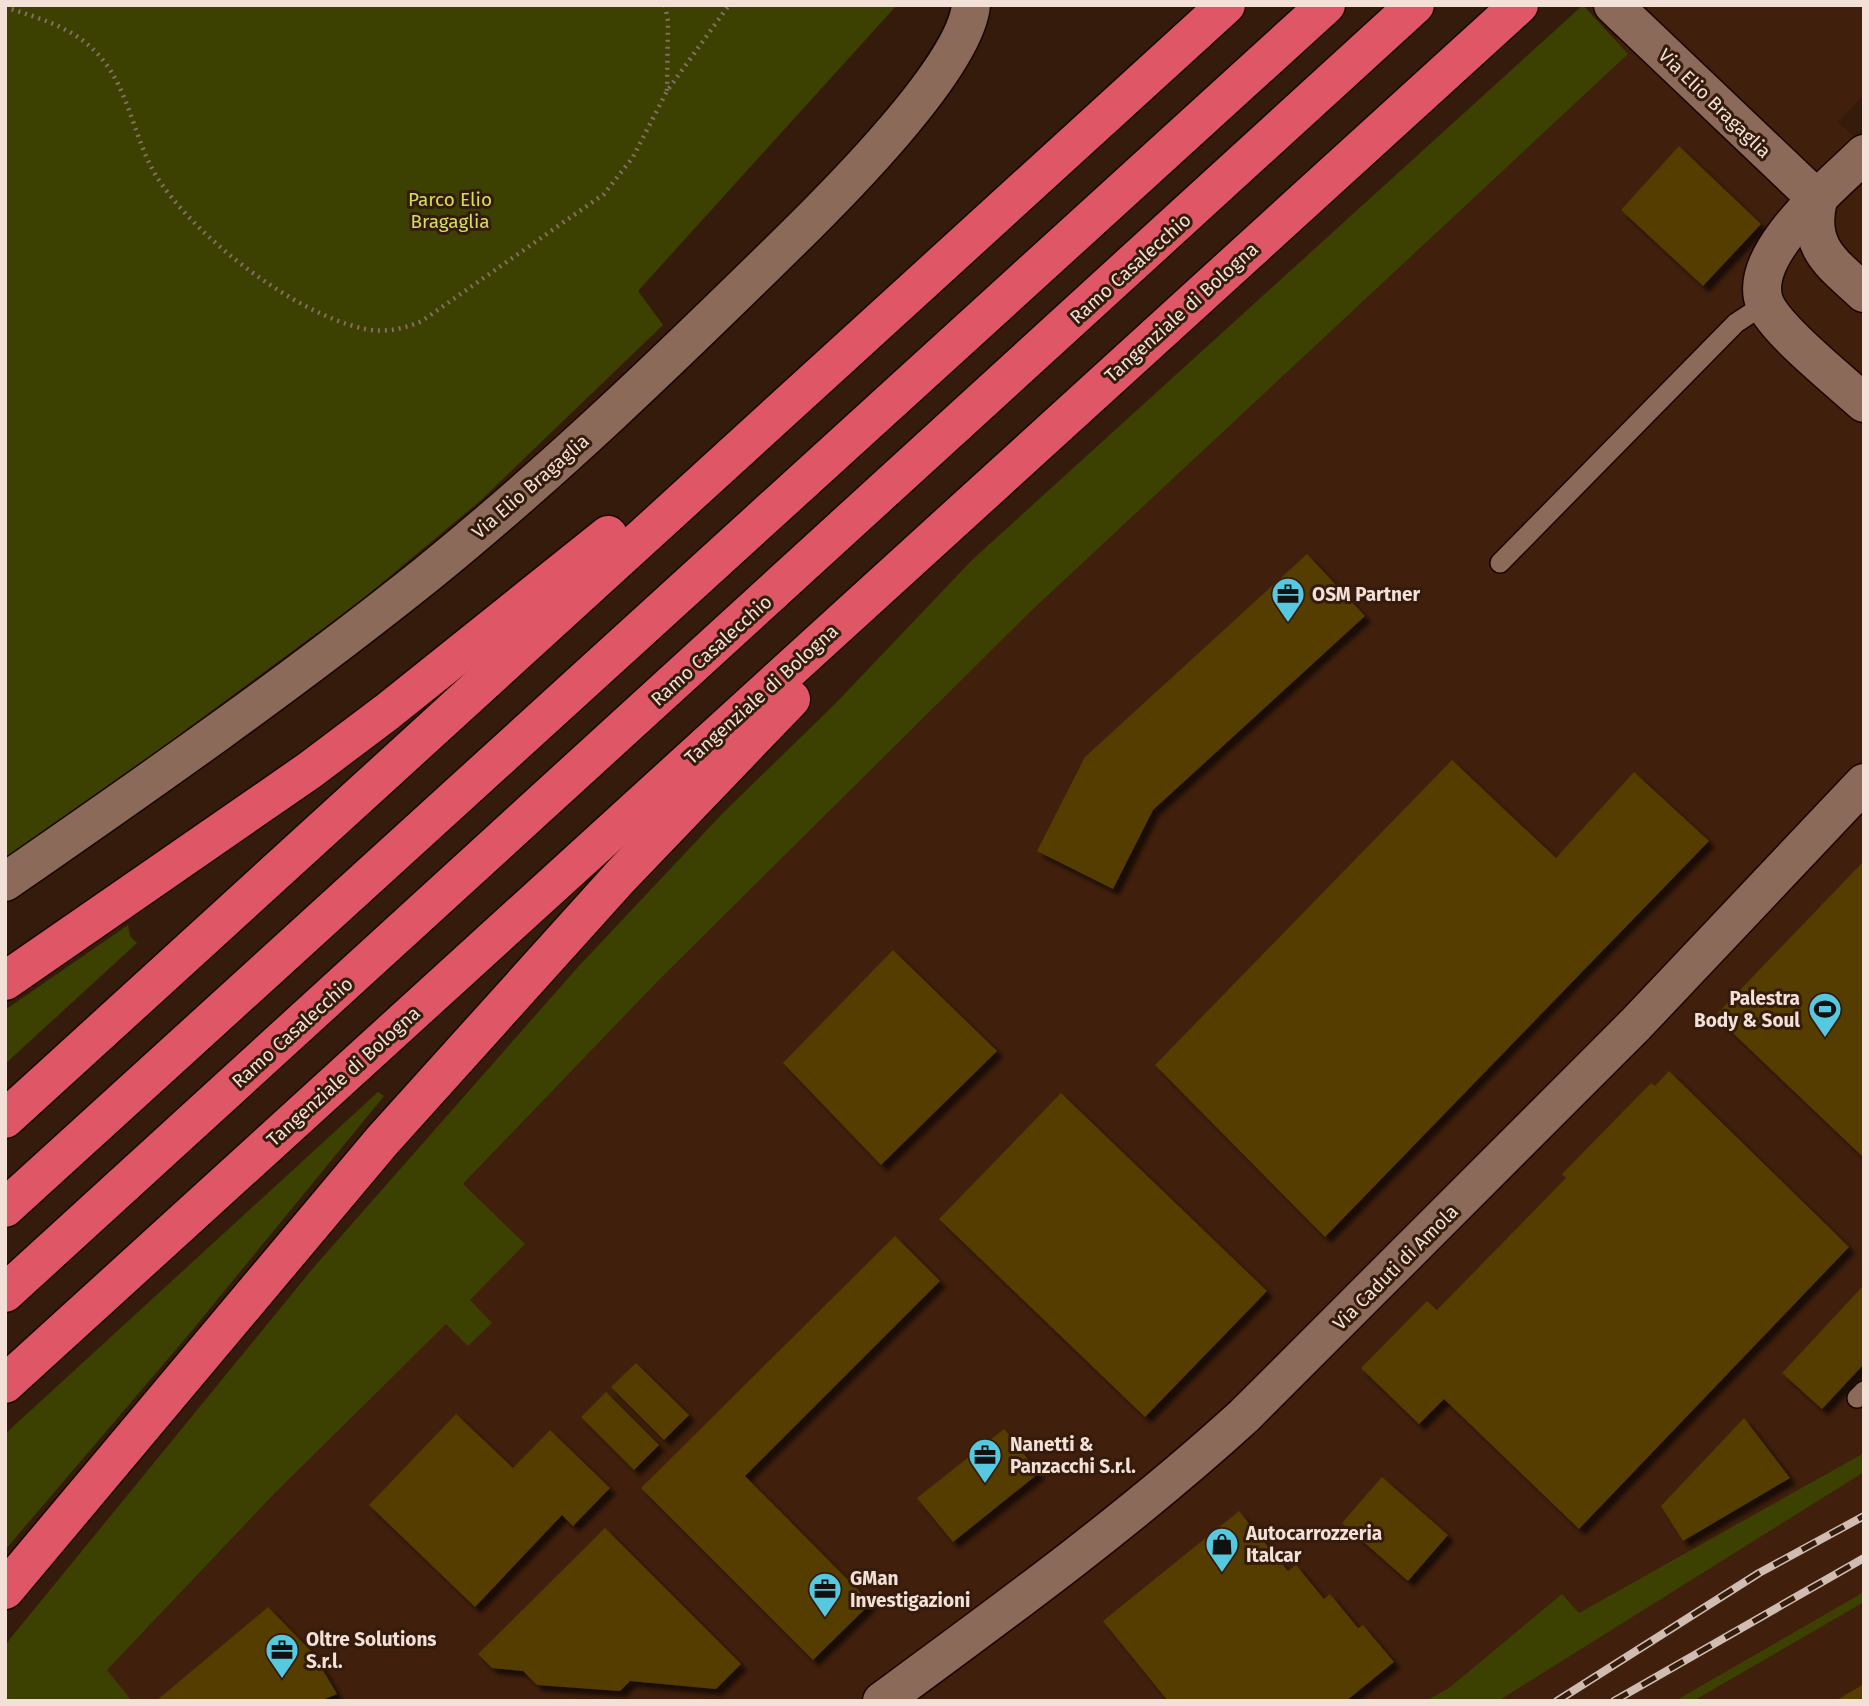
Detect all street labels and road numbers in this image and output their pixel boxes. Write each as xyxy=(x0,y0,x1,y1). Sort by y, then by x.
street label: Via Elio Bragaglia xyxy=(1654,44,1776,163)
street label: Ramo Casalecchio xyxy=(1065,208,1196,329)
street label: Tangenziale di Bologna xyxy=(1100,237,1263,387)
street label: Via Elio Bragaglia xyxy=(467,429,594,543)
street label: Ramo Casalecchio xyxy=(646,590,777,711)
street label: Tangenziale di Bologna xyxy=(680,619,843,769)
street label: Ramo Casalecchio xyxy=(227,972,358,1093)
street label: Tangenziale di Bologna xyxy=(262,1001,425,1151)
street label: Via Caduti di Amola xyxy=(1328,1200,1463,1335)

